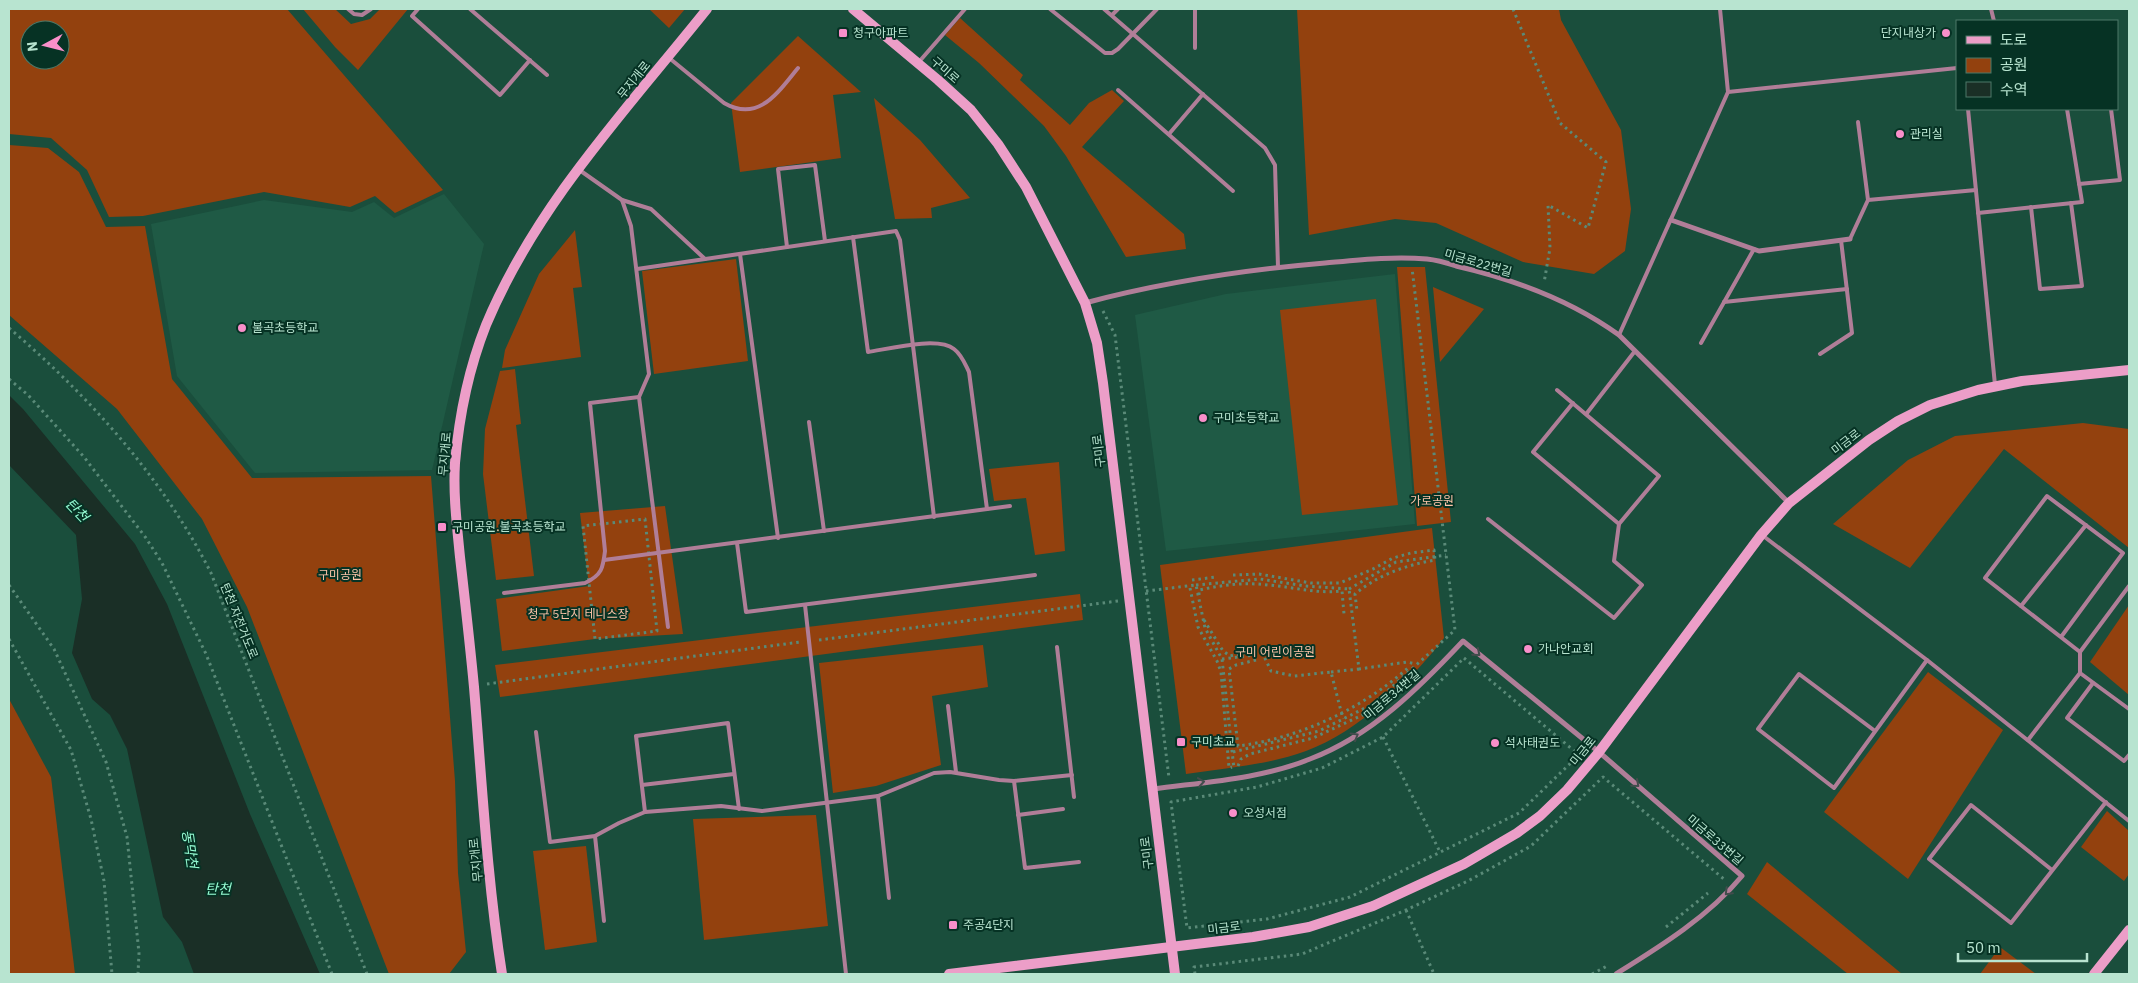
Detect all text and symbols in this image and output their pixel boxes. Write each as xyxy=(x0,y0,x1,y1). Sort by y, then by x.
north arrow xyxy=(20,20,70,70)
legend xyxy=(1956,20,2118,110)
place label: 청구아파트 xyxy=(853,25,908,40)
place label: 단지내상가 xyxy=(1881,25,1936,40)
marker: 청구아파트 xyxy=(837,27,849,39)
marker: 단지내상가 xyxy=(1940,27,1952,39)
text: 도로 xyxy=(2000,30,2028,49)
text: N xyxy=(23,40,42,53)
street label: 구미로 xyxy=(928,53,963,86)
text: 공원 xyxy=(2000,55,2028,74)
street label: 무지개로 xyxy=(614,58,653,102)
text: 수역 xyxy=(2000,80,2028,99)
place label: 관리실 xyxy=(1910,126,1943,141)
marker: 관리실 xyxy=(1894,128,1906,140)
street label: 미금로22번길 xyxy=(1443,246,1514,279)
place label: 불곡초등학교 xyxy=(252,320,318,335)
marker: 불곡초등학교 xyxy=(236,322,248,334)
place label: 구미초등학교 xyxy=(1213,410,1279,425)
marker: 구미초등학교 xyxy=(1197,412,1209,424)
street label: 미금로 xyxy=(1828,425,1863,458)
street label: 무지개로 xyxy=(435,431,454,477)
street label: 구미로 xyxy=(1089,434,1108,468)
park label: 가로공원 xyxy=(1410,493,1454,508)
water label: 탄천 xyxy=(62,494,93,526)
place label: 구미공원.불곡초등학교 xyxy=(452,519,566,534)
marker: 구미공원.불곡초등학교 xyxy=(436,521,448,533)
park label: 구미공원 xyxy=(318,567,362,582)
street label: 탄천 자전거도로 xyxy=(218,581,261,661)
park label: 청구 5단지 테니스장 xyxy=(527,606,629,621)
place label: 가나안교회 xyxy=(1538,641,1593,656)
marker: 가나안교회 xyxy=(1522,643,1534,655)
park label: 구미 어린이공원 xyxy=(1235,644,1315,659)
one-way arrow xyxy=(1471,647,1480,656)
street label: 미금로34번길 xyxy=(1360,666,1423,723)
one-way arrow xyxy=(1349,732,1358,742)
street label: 미금로 xyxy=(1566,733,1599,768)
place label: 구미초교 xyxy=(1191,734,1235,749)
place label: 석사태권도 xyxy=(1505,735,1560,750)
marker: 구미초교 xyxy=(1175,736,1187,748)
marker: 석사태권도 xyxy=(1489,737,1501,749)
one-way arrow xyxy=(1196,778,1205,788)
one-way arrow xyxy=(1630,779,1639,787)
place label: 오성서점 xyxy=(1243,805,1287,820)
marker: 오성서점 xyxy=(1227,807,1239,819)
street label: 미금로33번길 xyxy=(1684,811,1747,868)
water label: 동막천 xyxy=(178,829,202,870)
street label: 구미로 xyxy=(1137,836,1156,870)
street label: 무지개로 xyxy=(466,837,485,883)
water label: 탄천 xyxy=(205,880,232,898)
one-way arrow xyxy=(1725,887,1734,896)
place label: 주공4단지 xyxy=(963,917,1014,932)
street label: 미금로 xyxy=(1207,918,1241,937)
marker: 주공4단지 xyxy=(947,919,959,931)
scale bar xyxy=(1958,930,2087,962)
text: 50 m xyxy=(1966,938,2001,957)

